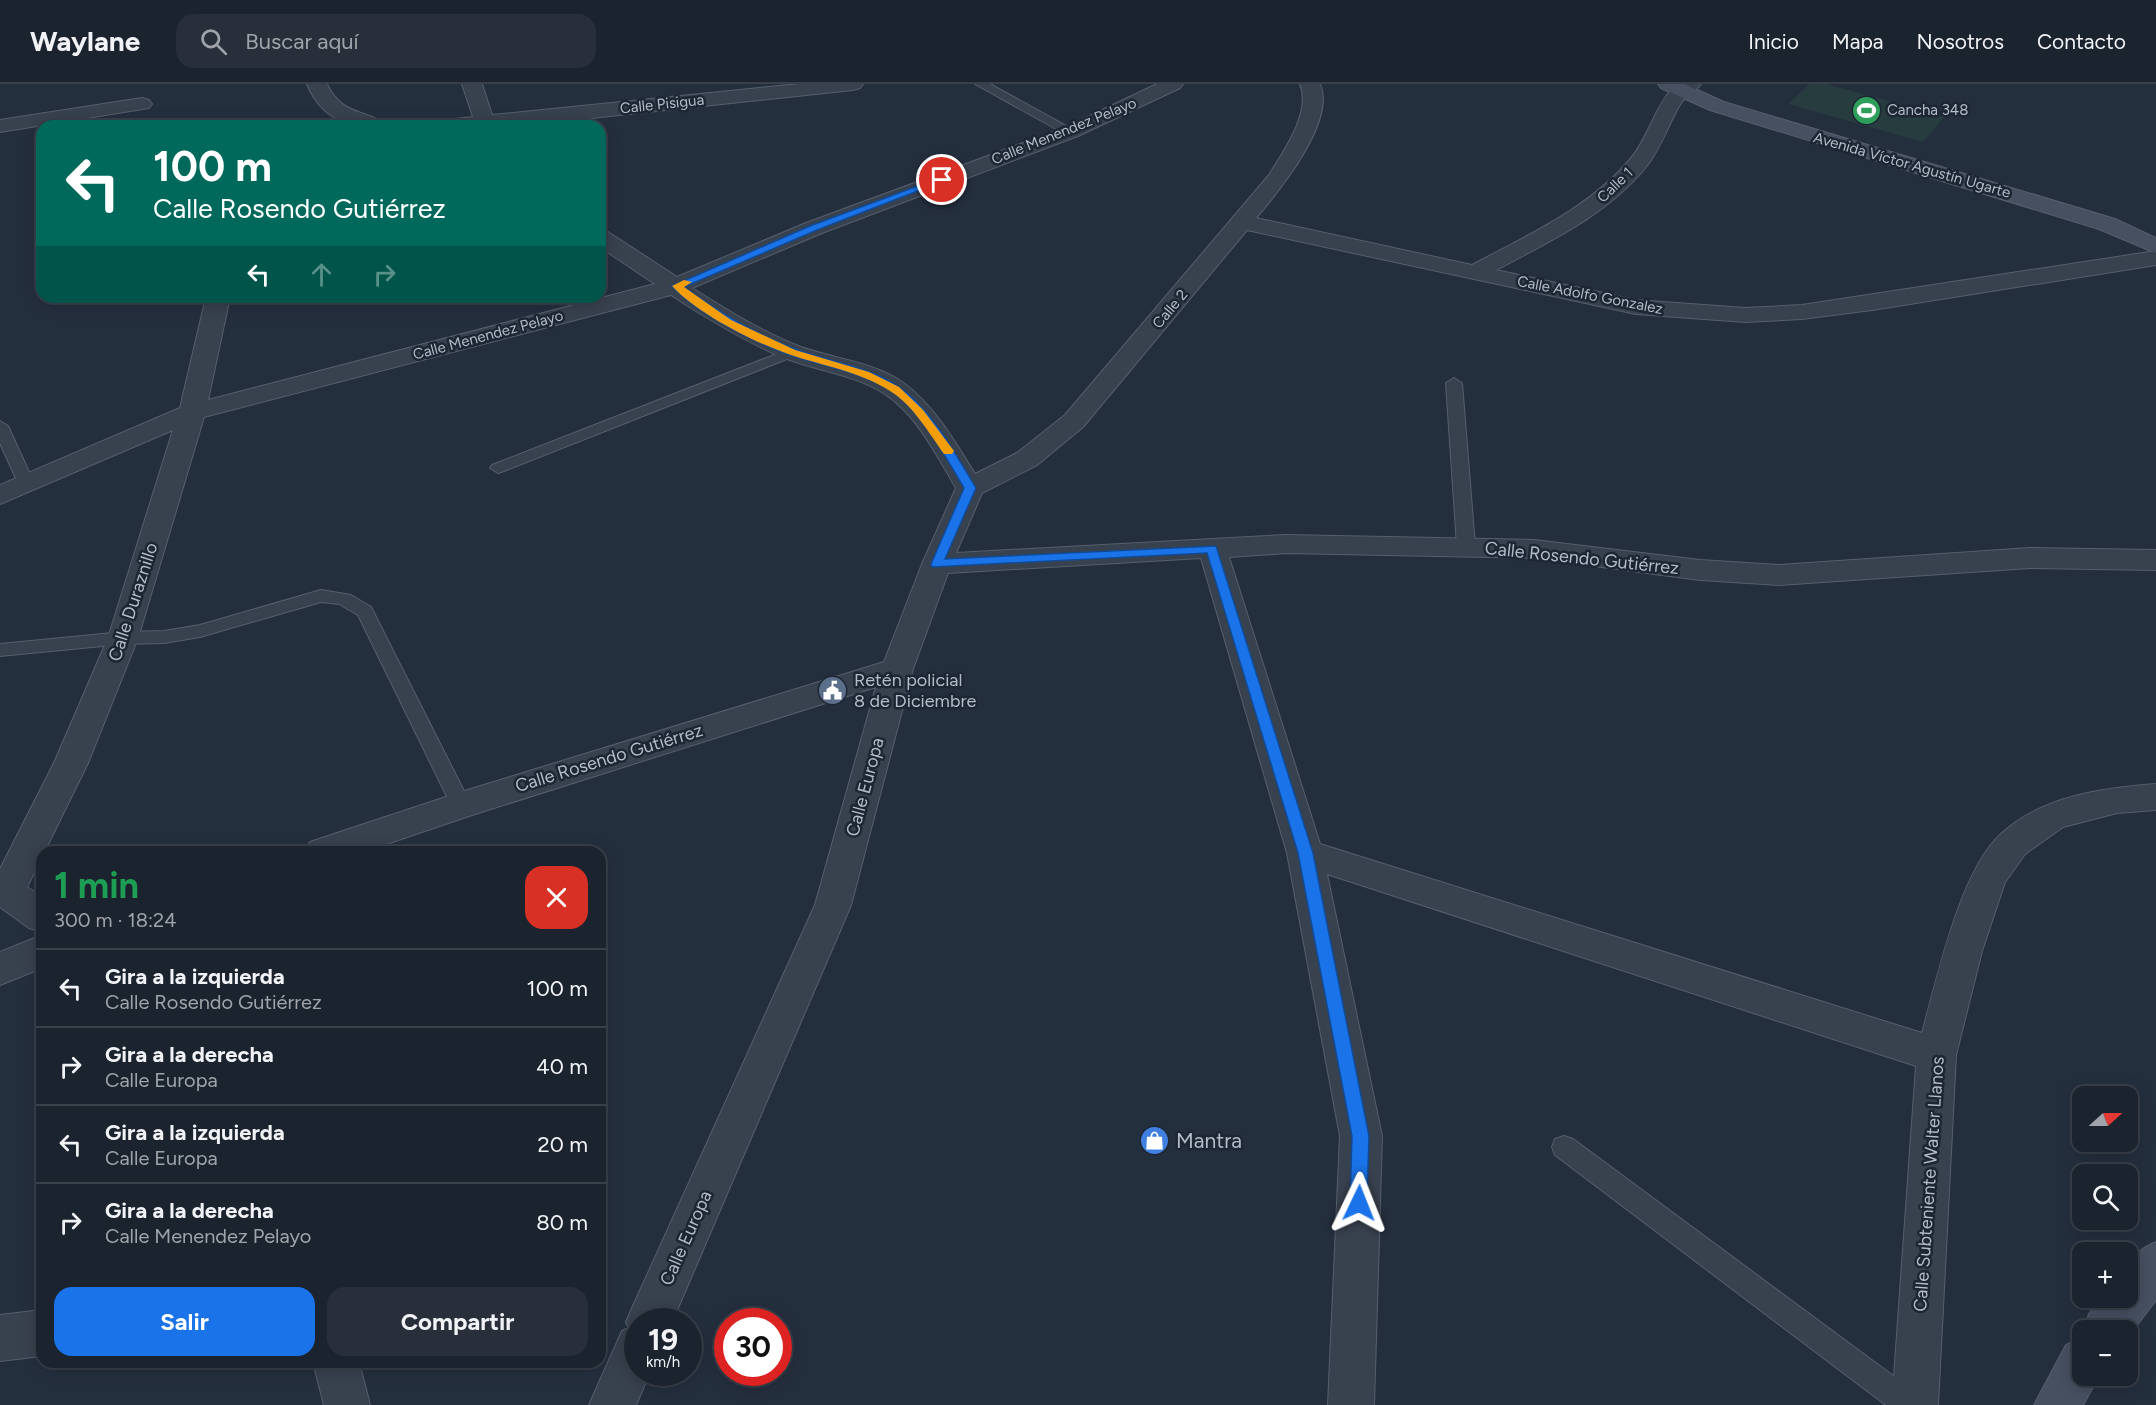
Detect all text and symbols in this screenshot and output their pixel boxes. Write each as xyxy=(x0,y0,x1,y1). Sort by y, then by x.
search box xyxy=(176,14,596,68)
text: Waylane xyxy=(30,24,140,58)
icon: search xyxy=(197,25,230,58)
text: Buscar aquí xyxy=(245,28,359,55)
text: Inicio xyxy=(1748,29,1799,54)
text: Mapa xyxy=(1832,29,1884,54)
text: Nosotros xyxy=(1917,29,2004,54)
text: Contacto xyxy=(2037,29,2126,54)
street label: Calle Pisigua xyxy=(619,91,705,117)
street label: Calle Menendez Pelayo xyxy=(989,94,1139,168)
sports icon: Cancha 348 xyxy=(1850,94,1882,126)
place label: Cancha 348 xyxy=(1887,101,1968,119)
street label: Avenida Víctor Agustín Ugarte xyxy=(1811,128,2013,202)
text: 100 m xyxy=(153,141,272,192)
icon: left xyxy=(54,144,132,222)
pin xyxy=(916,154,967,205)
icon: arrive xyxy=(925,163,958,196)
street label: Calle 1 xyxy=(1593,164,1637,206)
text: Calle Rosendo Gutiérrez xyxy=(153,192,446,225)
icon: left xyxy=(242,258,275,291)
icon: ahead xyxy=(305,258,338,291)
icon: right xyxy=(368,258,401,291)
street label: Calle Adolfo Gonzalez xyxy=(1516,272,1664,318)
street label: Calle 2 xyxy=(1149,286,1191,332)
street label: Calle Menendez Pelayo xyxy=(411,306,565,364)
street label: Calle Rosendo Gutiérrez xyxy=(1484,537,1680,579)
street label: Calle Duraznillo xyxy=(103,540,163,664)
place label: Retén policial 8 de Diciembre xyxy=(854,669,977,712)
public building icon: Retén policial 8 de Diciembre xyxy=(817,674,849,706)
street label: Calle Rosendo Gutiérrez xyxy=(512,719,706,797)
street label: Calle Europa xyxy=(841,735,889,839)
text: 1 min xyxy=(54,864,139,907)
button: close xyxy=(525,866,588,929)
text: 300 m · 18:24 xyxy=(54,908,177,932)
text: Gira a la izquierda xyxy=(105,963,285,990)
icon: left xyxy=(54,972,87,1005)
text: 100 m xyxy=(527,975,588,1002)
text: Calle Rosendo Gutiérrez xyxy=(105,990,322,1014)
text: Gira a la derecha xyxy=(105,1041,274,1068)
icon: right xyxy=(54,1050,87,1083)
text: 40 m xyxy=(536,1053,588,1080)
street label: Calle Subteniente Walter Llanos xyxy=(1909,1056,1949,1312)
text: Calle Europa xyxy=(105,1068,218,1092)
north arrow xyxy=(2072,1086,2138,1152)
map controls xyxy=(2072,1086,2138,1386)
text: Gira a la izquierda xyxy=(105,1119,285,1146)
shop icon: Mantra xyxy=(1139,1124,1171,1156)
icon: left xyxy=(54,1128,87,1161)
place label: Mantra xyxy=(1176,1128,1242,1153)
text: 20 m xyxy=(537,1131,588,1158)
text: Calle Europa xyxy=(105,1146,218,1170)
button: search xyxy=(2072,1164,2138,1230)
position arrow xyxy=(1327,1171,1391,1235)
street label: Calle Europa xyxy=(655,1187,717,1289)
text: Gira a la derecha xyxy=(105,1197,274,1224)
icon: right xyxy=(54,1206,87,1239)
text: 80 m xyxy=(536,1209,588,1236)
text: Calle Menendez Pelayo xyxy=(105,1224,311,1248)
button: + xyxy=(2072,1242,2138,1308)
button: Salir xyxy=(54,1287,315,1356)
button: Compartir xyxy=(327,1287,588,1356)
speed limit sign: 30 xyxy=(714,1308,792,1386)
button: − xyxy=(2072,1320,2138,1386)
text: 19 xyxy=(648,1321,678,1358)
text: km/h xyxy=(646,1353,680,1371)

